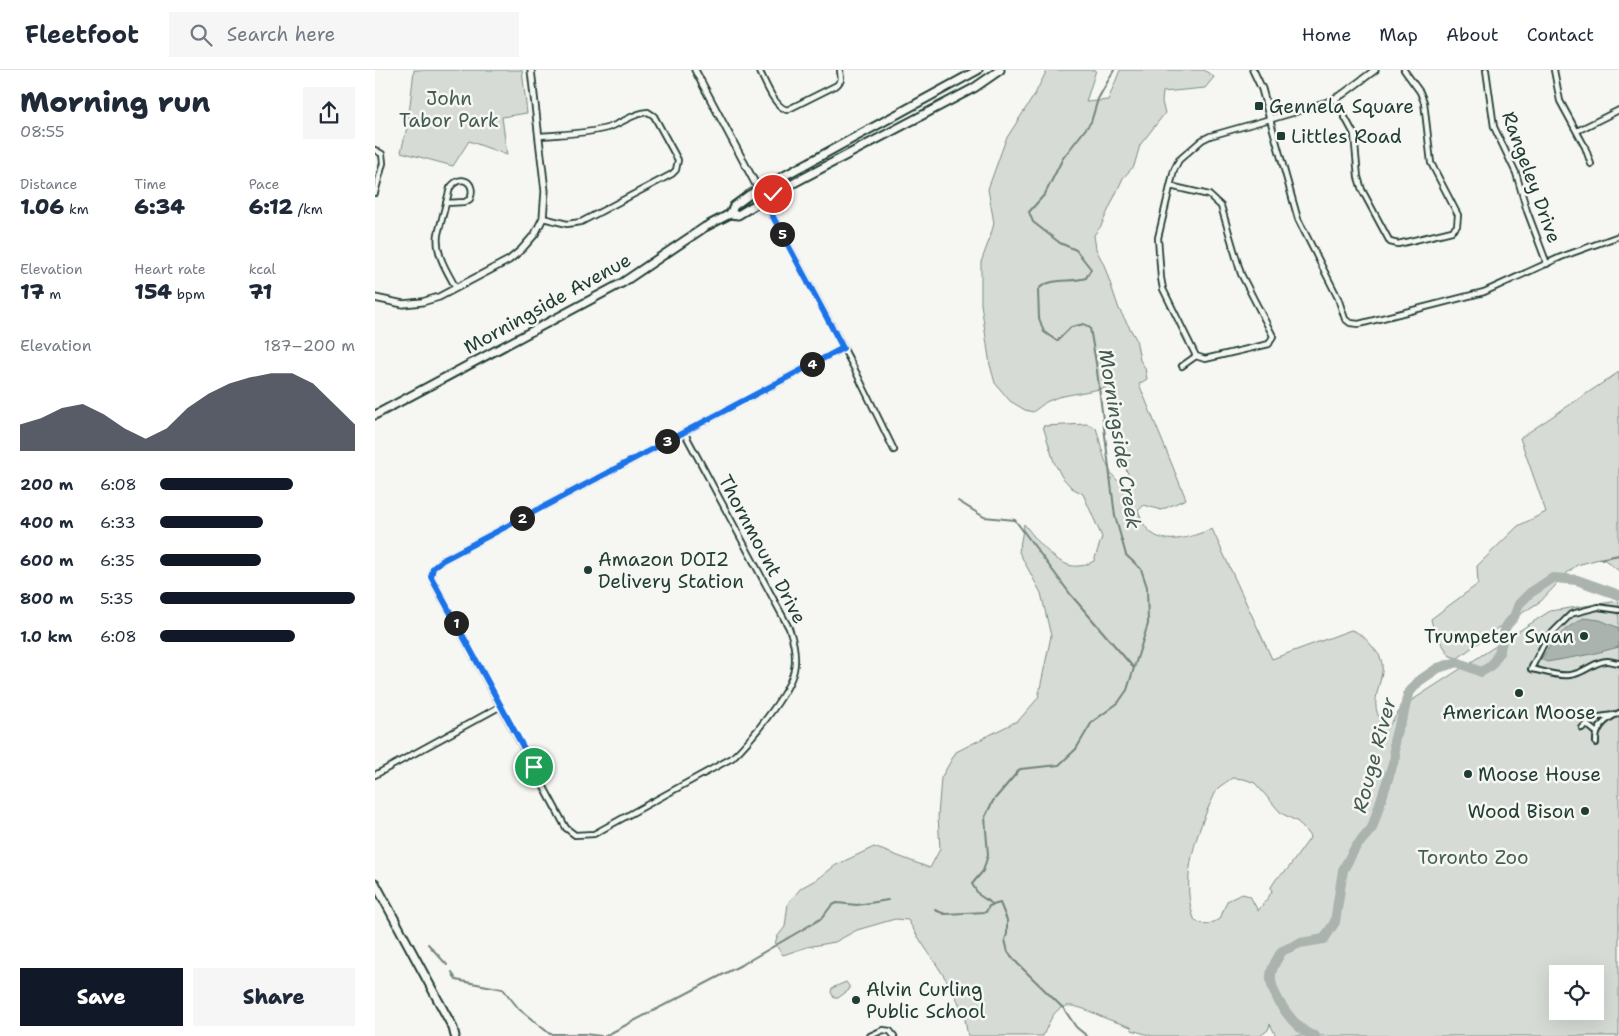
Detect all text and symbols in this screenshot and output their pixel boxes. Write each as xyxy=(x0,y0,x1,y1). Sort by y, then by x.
search box xyxy=(169,12,519,57)
text: Fleetfoot xyxy=(25,19,139,51)
icon: search xyxy=(187,21,215,49)
text: Search here xyxy=(227,22,335,47)
text: Home xyxy=(1302,23,1351,47)
text: Map xyxy=(1379,23,1418,47)
text: About xyxy=(1446,23,1499,47)
text: Contact xyxy=(1527,23,1594,47)
text: Morning run xyxy=(20,83,210,121)
park label: John Tabor Park xyxy=(399,86,499,133)
button: share xyxy=(303,87,355,139)
place label: Gennela Square xyxy=(1269,94,1414,119)
marker: Gennela Square xyxy=(1253,100,1265,112)
street label: Rangeley Drive xyxy=(1496,108,1567,246)
text: 08:55 xyxy=(20,121,65,142)
place label: Littles Road xyxy=(1291,124,1402,149)
marker: Littles Road xyxy=(1275,130,1287,142)
pin xyxy=(752,173,794,215)
text: Distance xyxy=(20,175,77,193)
text: Time xyxy=(134,175,166,193)
text: Pace xyxy=(249,175,279,193)
icon: check xyxy=(759,180,787,208)
text: 1.06 xyxy=(20,193,64,221)
text: 6:34 xyxy=(134,193,185,221)
text: 6:12 xyxy=(249,193,293,221)
text: km xyxy=(64,200,89,218)
text: /km xyxy=(293,200,323,218)
pin: 5 xyxy=(769,222,795,246)
text: 5 xyxy=(778,225,787,243)
street label: Morningside Avenue xyxy=(459,247,635,360)
text: Elevation xyxy=(20,260,83,278)
text: Heart rate xyxy=(134,260,206,278)
text: kcal xyxy=(249,260,276,278)
text: 17 xyxy=(20,278,45,306)
text: 154 xyxy=(134,278,172,306)
text: 71 xyxy=(249,278,272,306)
text: m xyxy=(45,285,61,303)
text: bpm xyxy=(172,285,205,303)
text: Elevation xyxy=(20,335,92,356)
text: 187–200 m xyxy=(264,335,355,356)
water label: Morningside Creek xyxy=(1093,347,1147,531)
pin: 4 xyxy=(799,352,825,376)
text: 4 xyxy=(808,355,817,373)
pin: 3 xyxy=(655,428,679,454)
text: 3 xyxy=(663,432,672,450)
street label: Thornmount Drive xyxy=(713,470,812,628)
text: 200 m xyxy=(20,474,73,495)
text: 6:08 xyxy=(100,474,137,495)
pin: 2 xyxy=(509,506,535,530)
text: 2 xyxy=(518,509,527,527)
text: 400 m xyxy=(20,512,74,533)
text: 6:33 xyxy=(100,512,136,533)
place label: Amazon DOI2 Delivery Station xyxy=(598,547,744,594)
text: 600 m xyxy=(20,550,74,571)
text: 6:35 xyxy=(100,550,135,571)
marker: Amazon DOI2 Delivery Station xyxy=(582,564,594,576)
text: 800 m xyxy=(20,588,74,609)
text: 5:35 xyxy=(100,588,133,609)
pin: 1 xyxy=(443,610,469,636)
text: 1 xyxy=(453,614,460,632)
place label: Trumpeter Swan xyxy=(1424,624,1574,649)
text: 1.0 km xyxy=(20,626,72,647)
text: 6:08 xyxy=(100,626,137,647)
marker: Trumpeter Swan xyxy=(1578,630,1590,642)
marker: American Moose xyxy=(1513,687,1525,699)
water label: Rouge River xyxy=(1346,694,1402,816)
place label: American Moose xyxy=(1442,700,1596,725)
pin xyxy=(513,746,555,788)
icon: arrive xyxy=(520,753,548,781)
place label: Moose House xyxy=(1478,762,1601,787)
marker: Moose House xyxy=(1462,768,1474,780)
place label: Wood Bison xyxy=(1467,799,1575,824)
marker: Wood Bison xyxy=(1579,805,1591,817)
park label: Toronto Zoo xyxy=(1417,845,1529,870)
map controls xyxy=(1549,965,1604,1020)
button: locate xyxy=(1549,965,1604,1020)
button: Save xyxy=(20,968,183,1026)
button: Share xyxy=(193,968,355,1026)
place label: Alvin Curling Public School xyxy=(866,977,986,1024)
marker: Alvin Curling Public School xyxy=(850,994,862,1006)

